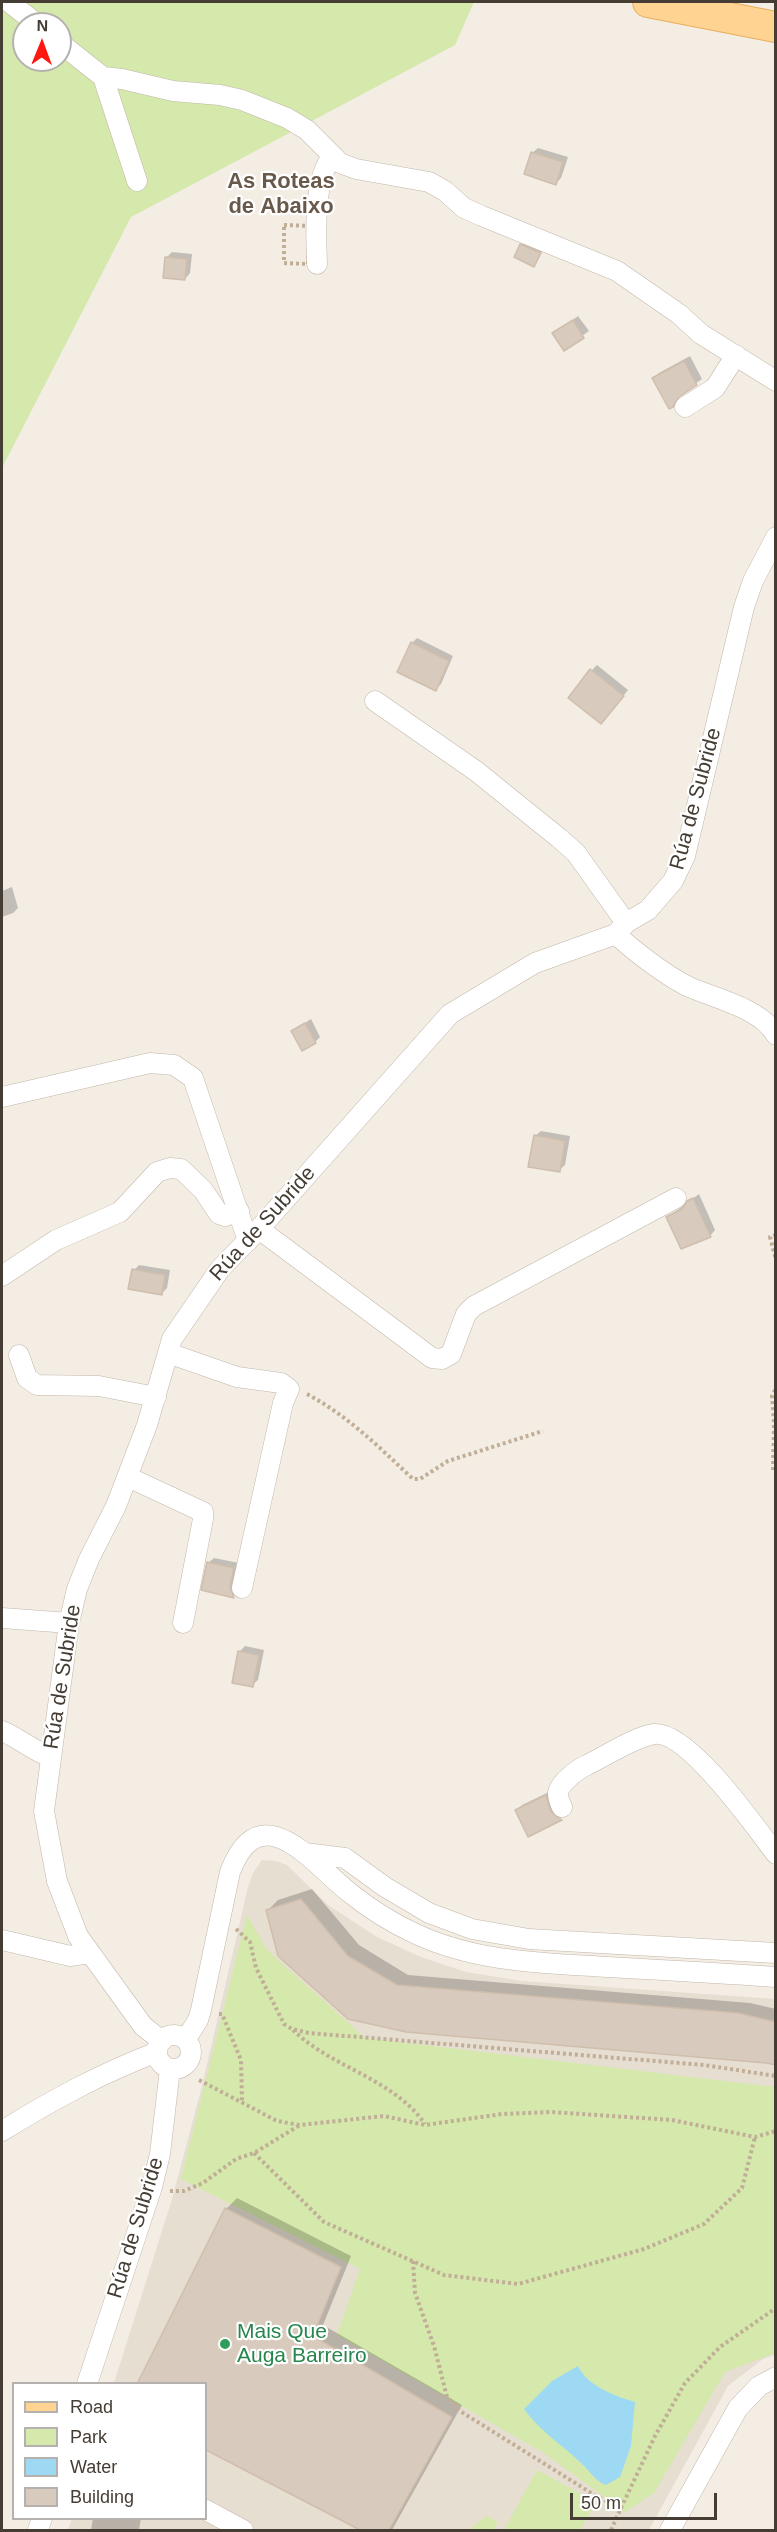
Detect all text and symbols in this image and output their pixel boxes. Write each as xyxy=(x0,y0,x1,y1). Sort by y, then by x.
north arrow xyxy=(12,12,72,72)
text: N xyxy=(36,17,48,34)
district label: As Roteas de Abaixo xyxy=(227,169,335,220)
street label: Rúa de Subride xyxy=(665,725,727,873)
street label: Rúa de Subride xyxy=(205,1161,321,1287)
street label: Rúa de Subride xyxy=(39,1603,87,1751)
street label: Rúa de Subride xyxy=(103,2155,169,2301)
place label: Mais Que Auga Barreiro xyxy=(237,2319,367,2369)
marker: Mais Que Auga Barreiro xyxy=(218,2337,232,2351)
legend xyxy=(12,2382,207,2520)
text: Road xyxy=(70,2397,113,2417)
text: Park xyxy=(70,2427,107,2447)
text: Water xyxy=(70,2457,117,2477)
scale bar xyxy=(573,2481,720,2519)
text: Building xyxy=(70,2487,134,2507)
text: 50 m xyxy=(581,2493,621,2513)

